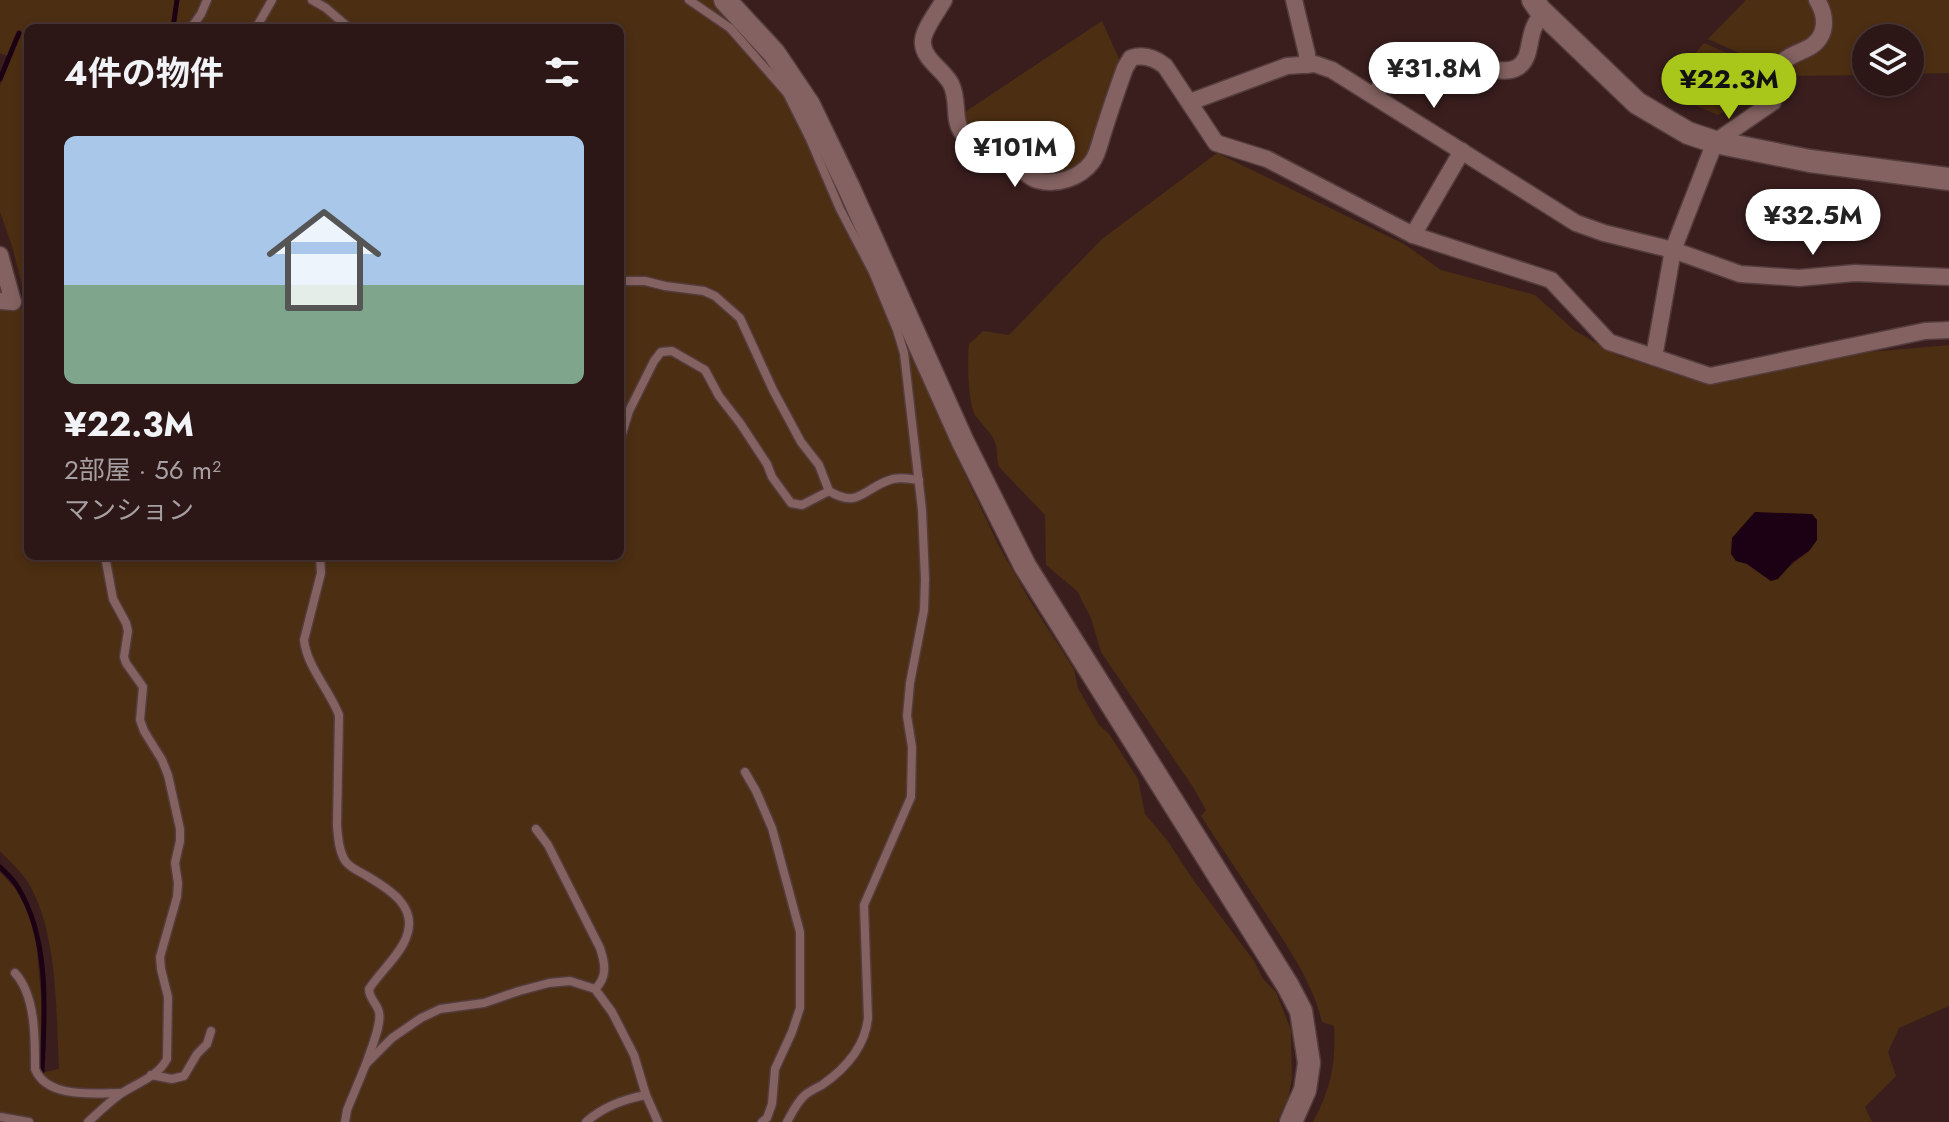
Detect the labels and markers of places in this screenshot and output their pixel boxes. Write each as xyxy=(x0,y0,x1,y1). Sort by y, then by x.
pin: ¥31.8M xyxy=(1369,42,1499,110)
pin: ¥22.3M xyxy=(1664,53,1794,121)
pin: ¥101M xyxy=(959,121,1071,189)
pin: ¥32.5M xyxy=(1748,189,1878,257)

